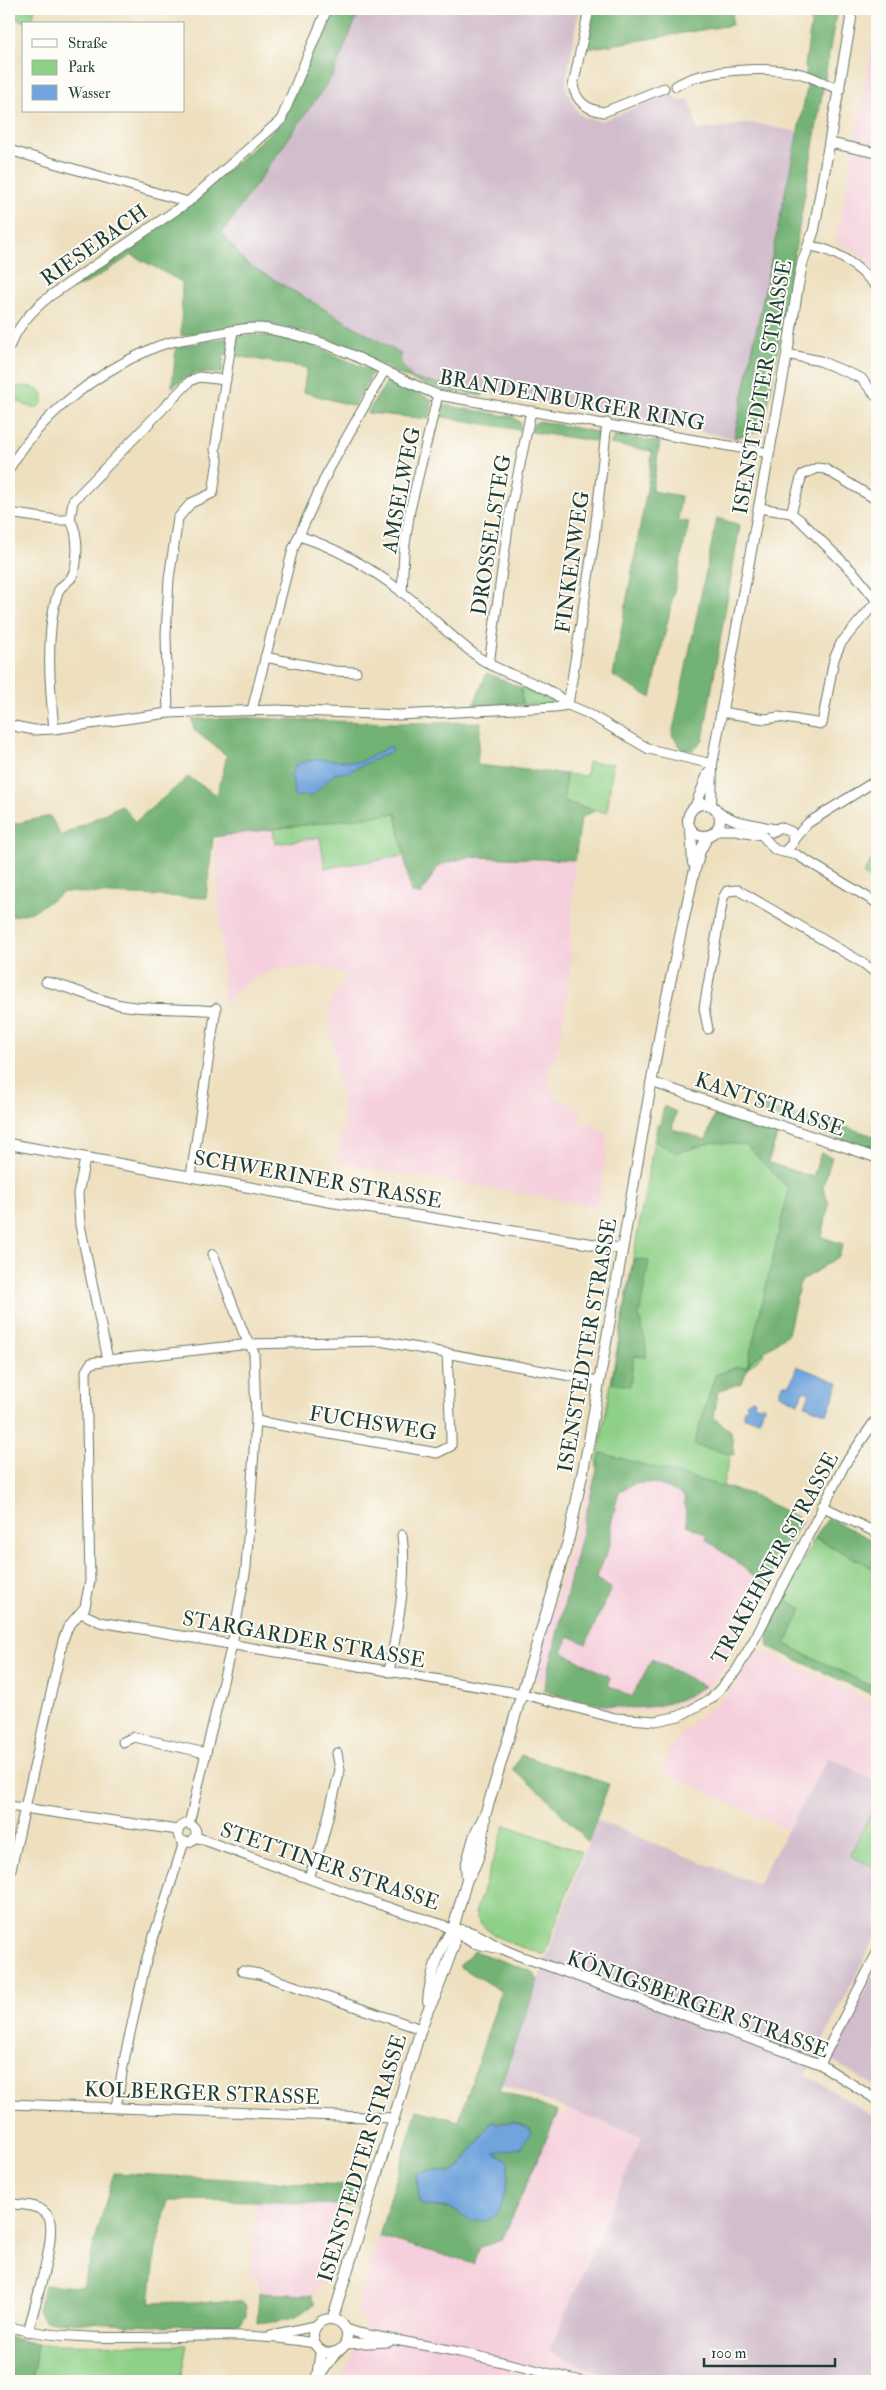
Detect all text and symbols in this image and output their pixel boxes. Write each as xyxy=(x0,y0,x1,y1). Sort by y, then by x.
legend xyxy=(22,22,185,112)
text: Straße xyxy=(68,34,107,53)
text: Park xyxy=(68,58,95,77)
text: Wasser xyxy=(67,84,111,103)
street label: RIESEBACH xyxy=(35,199,153,292)
street label: ISENSTEDTER STRASSE xyxy=(727,258,798,516)
street label: BRANDENBURGER RING xyxy=(437,364,707,437)
street label: AMSELWEG xyxy=(376,425,427,556)
street label: DROSSELSTEG xyxy=(465,453,518,617)
street label: FINKENWEG xyxy=(549,489,596,635)
street label: KANTSTRASSE xyxy=(691,1066,848,1143)
street label: SCHWERINER STRASSE xyxy=(192,1144,444,1215)
street label: ISENSTEDTER STRASSE xyxy=(552,1216,623,1474)
street label: FUCHSWEG xyxy=(307,1400,439,1447)
street label: TRAKEHNER STRASSE xyxy=(706,1447,845,1669)
street label: STARGARDER STRASSE xyxy=(180,1605,427,1674)
street label: STETTINER STRASSE xyxy=(217,1816,443,1917)
street label: KÖNIGSBERGER STRASSE xyxy=(563,1944,833,2065)
street label: ISENSTEDTER STRASSE xyxy=(312,2031,413,2285)
street label: KOLBERGER STRASSE xyxy=(84,2076,320,2111)
scale bar xyxy=(704,2335,835,2367)
text: 100 m xyxy=(711,2344,747,2363)

